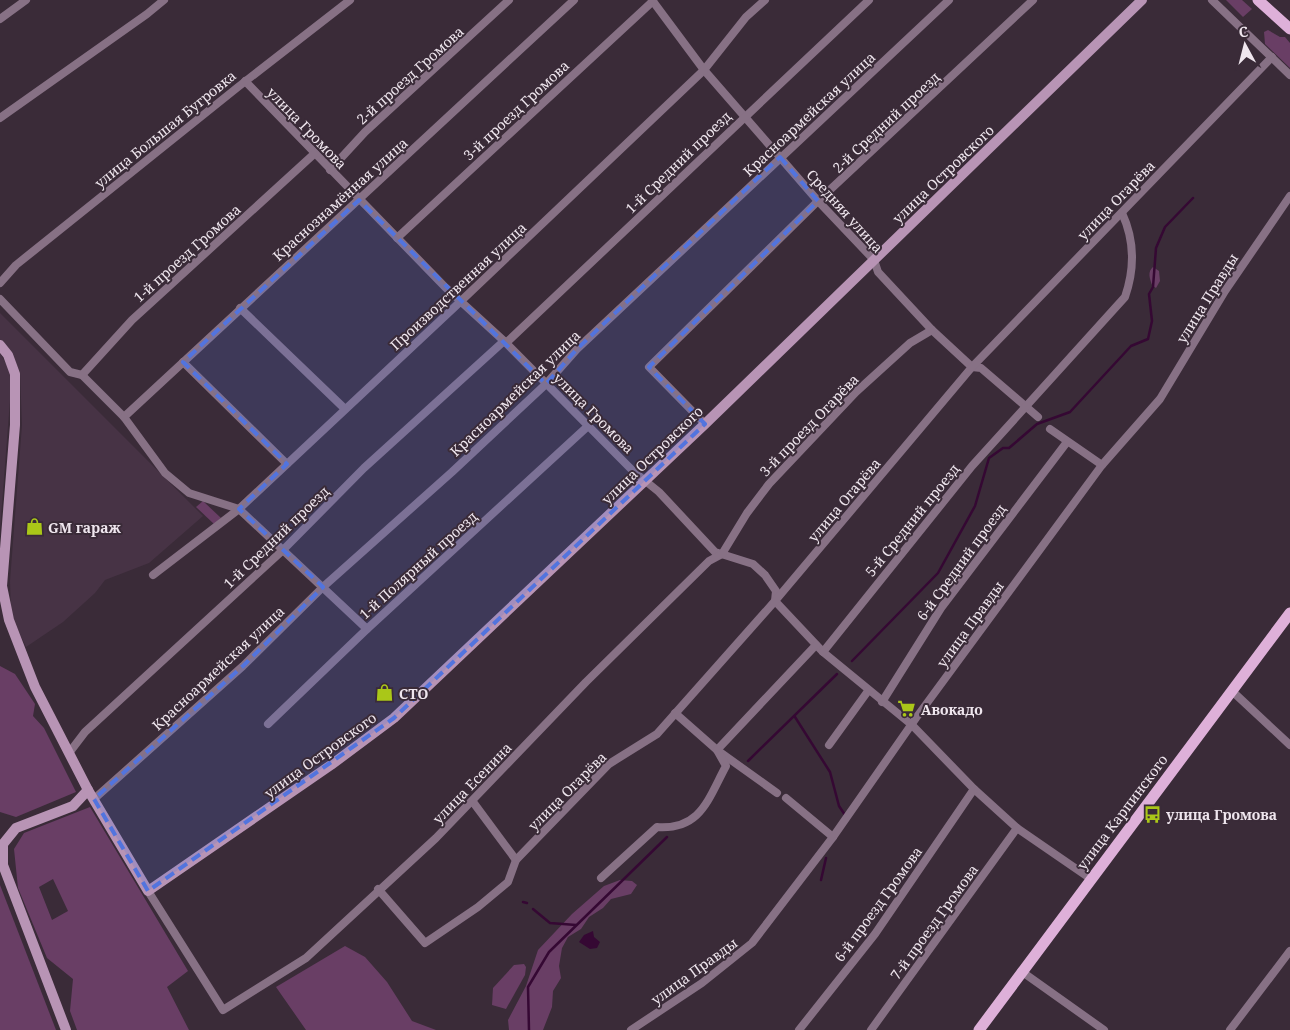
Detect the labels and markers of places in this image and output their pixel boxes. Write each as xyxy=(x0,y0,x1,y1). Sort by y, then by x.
shop icon: GM гараж xyxy=(24,517,44,537)
place label: GM гараж xyxy=(48,518,121,537)
shop icon: СТО xyxy=(375,683,395,703)
place label: СТО xyxy=(399,684,429,703)
supermarket icon: Авокадо xyxy=(897,699,917,719)
place label: Авокадо xyxy=(921,700,983,719)
bus stop icon: улица Громова xyxy=(1142,804,1162,824)
place label: улица Громова xyxy=(1166,805,1277,824)

